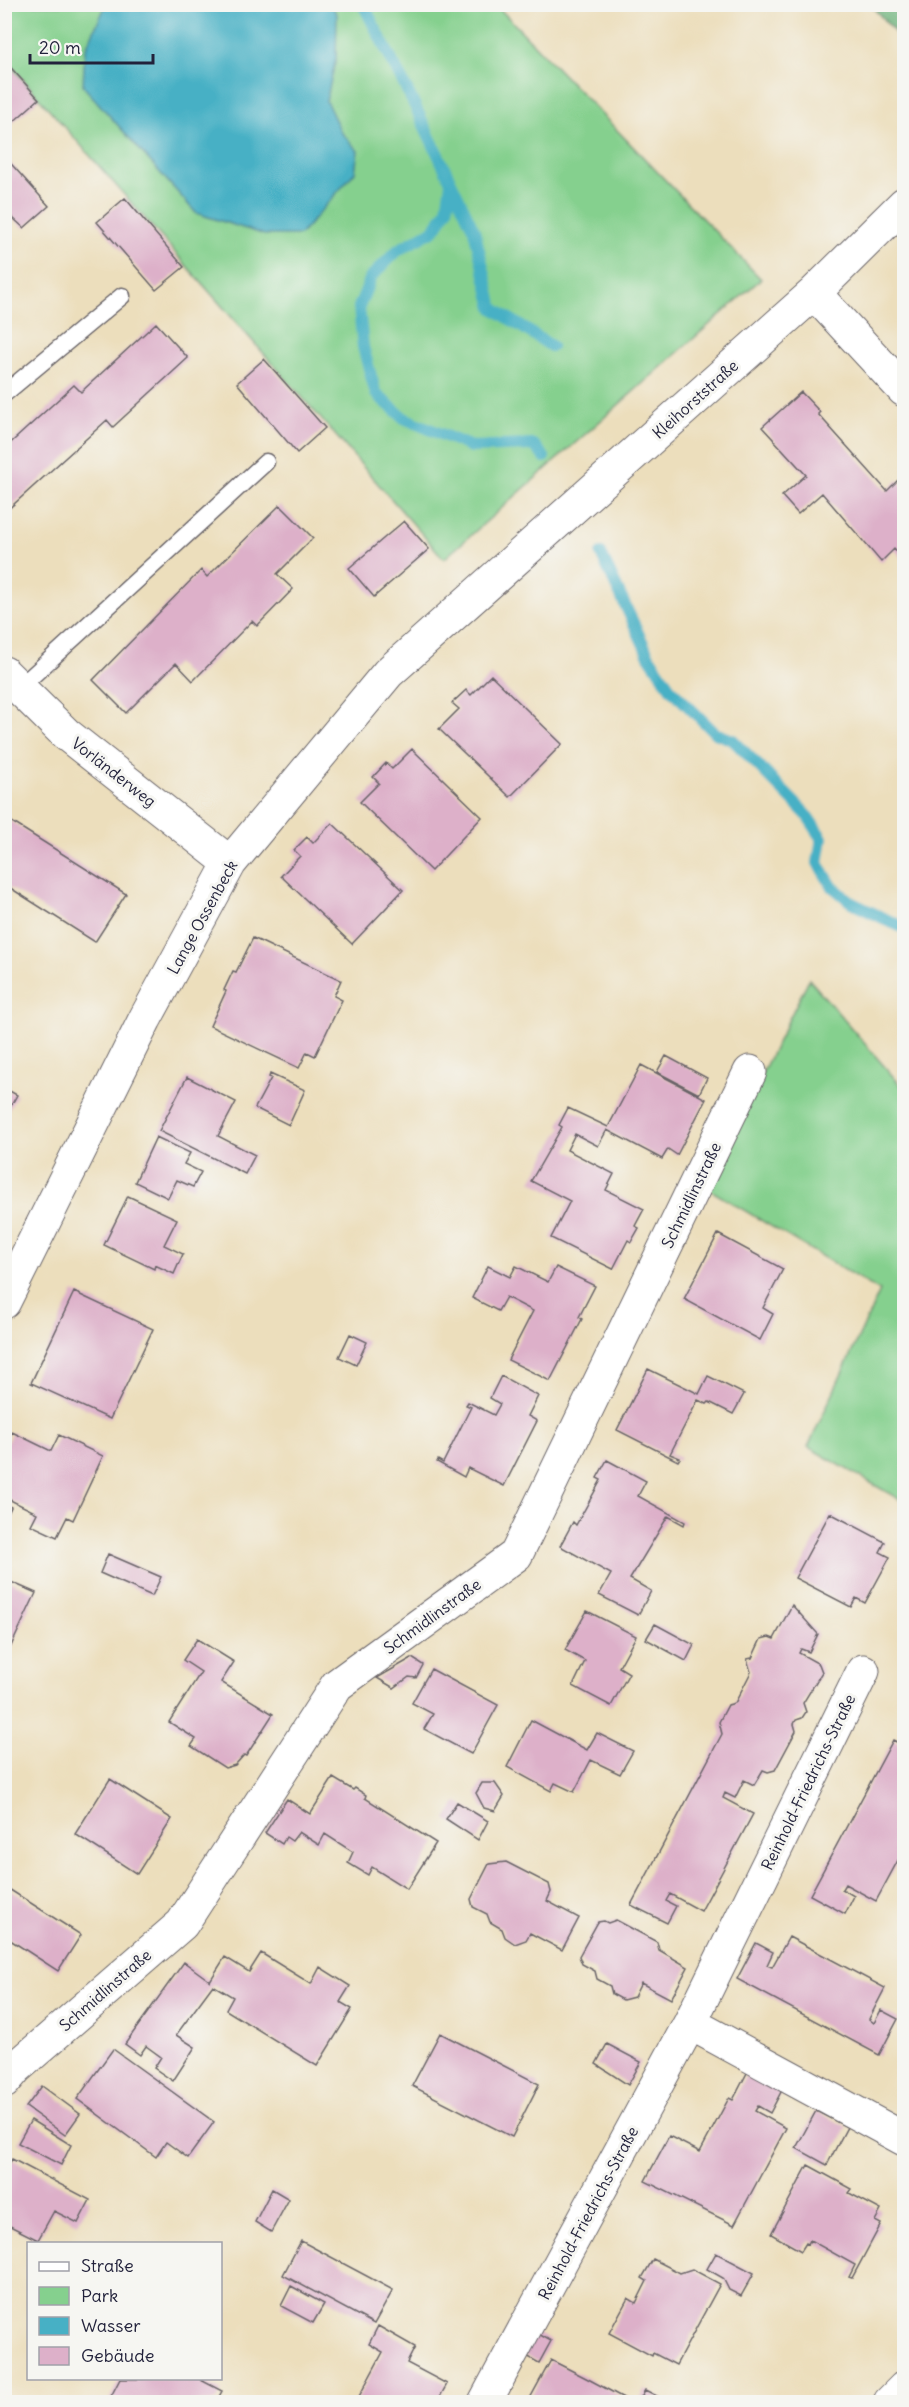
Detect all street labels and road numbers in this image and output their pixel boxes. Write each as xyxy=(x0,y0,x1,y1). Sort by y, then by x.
street label: Kleihorststraße xyxy=(648,355,742,443)
street label: Vorländerweg xyxy=(68,733,160,811)
street label: Lange Ossenbeck xyxy=(162,857,242,977)
street label: Schmidlinstraße xyxy=(657,1139,725,1251)
street label: Schmidlinstraße xyxy=(380,1574,484,1658)
street label: Reinhold-Friedrichs-Straße xyxy=(757,1691,859,1873)
street label: Schmidlinstraße xyxy=(55,1945,155,2035)
street label: Reinhold-Friedrichs-Straße xyxy=(534,2123,642,2303)

